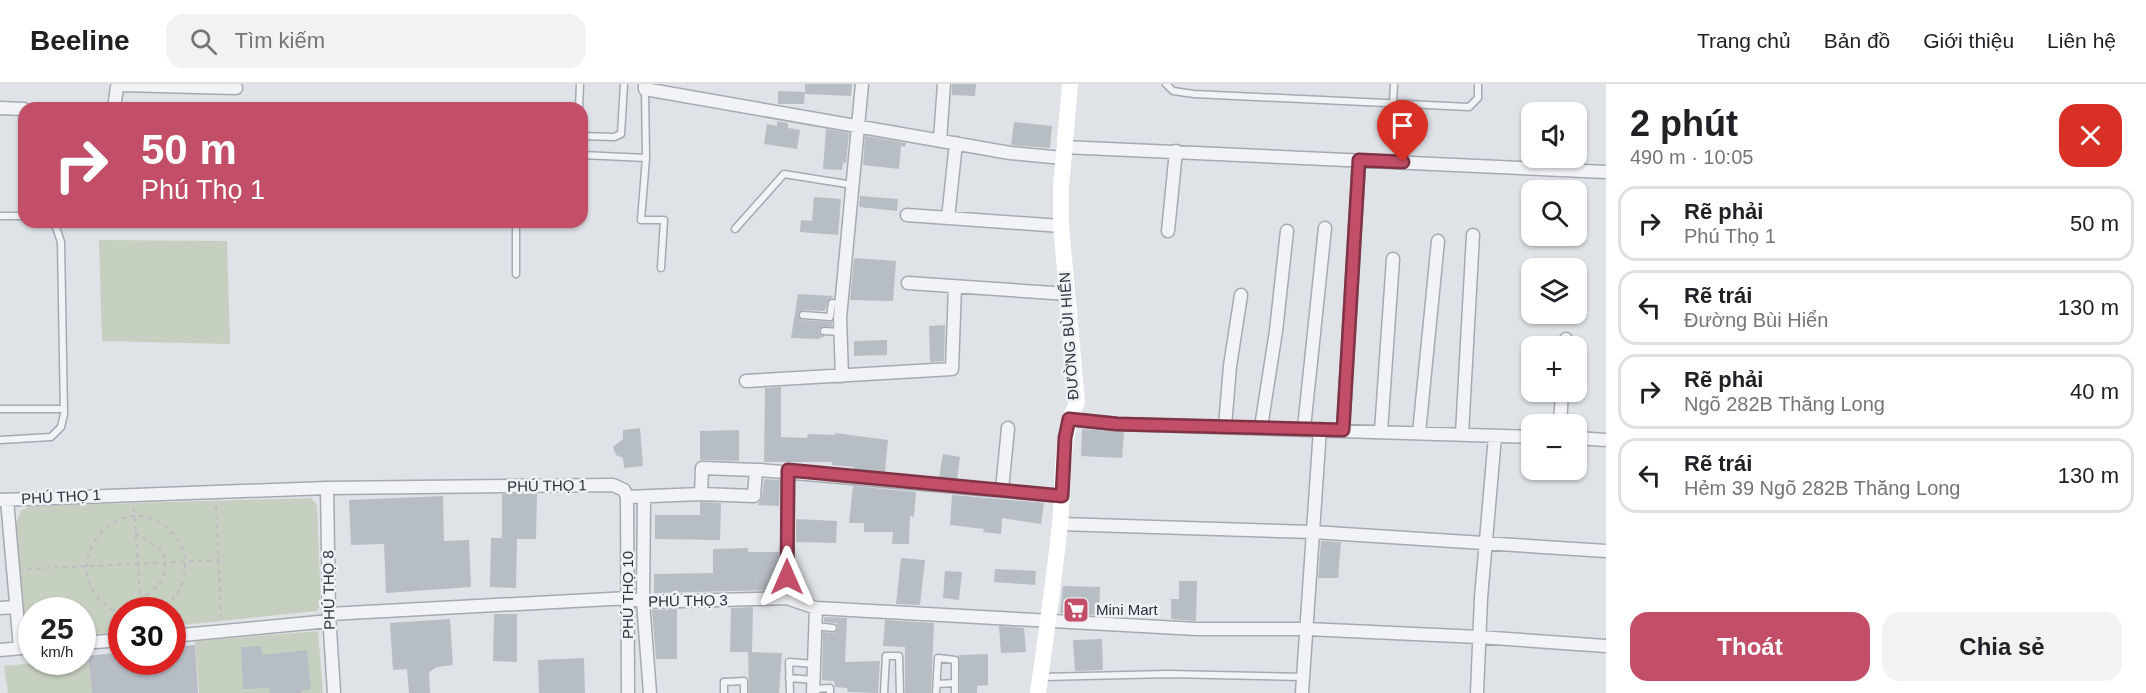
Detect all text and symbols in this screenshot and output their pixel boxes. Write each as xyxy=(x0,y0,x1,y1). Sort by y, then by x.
search box xyxy=(166,14,586,68)
text: Beeline xyxy=(30,25,130,56)
icon: search xyxy=(187,25,220,58)
text: Tìm kiếm xyxy=(235,28,325,53)
text: Trang chủ xyxy=(1697,29,1791,52)
text: Bản đồ xyxy=(1824,29,1890,52)
text: Giới thiệu xyxy=(1923,29,2014,52)
text: Liên hệ xyxy=(2047,29,2116,52)
pin xyxy=(1377,100,1428,162)
map controls xyxy=(1521,102,1587,480)
button: sound xyxy=(1521,102,1587,168)
text: 2 phút xyxy=(1630,103,1738,144)
button: close xyxy=(2059,104,2122,167)
icon: arrive xyxy=(1386,109,1419,142)
icon: right xyxy=(42,126,120,204)
text: 50 m xyxy=(141,126,237,173)
text: 490 m · 10:05 xyxy=(1630,146,1753,168)
text: Phú Thọ 1 xyxy=(141,175,265,205)
button: search xyxy=(1521,180,1587,246)
text: Rẽ phải xyxy=(1684,199,1763,224)
icon: right xyxy=(1633,207,1666,240)
text: 50 m xyxy=(2070,211,2119,236)
text: Phú Thọ 1 xyxy=(1684,225,1776,247)
button: layers xyxy=(1521,258,1587,324)
street label: ĐƯỜNG BÙI HIỂN xyxy=(1056,272,1081,401)
text: Rẽ trái xyxy=(1684,283,1752,308)
icon: left xyxy=(1633,291,1666,324)
text: 130 m xyxy=(2058,295,2119,320)
text: Đường Bùi Hiển xyxy=(1684,309,1828,331)
button: + xyxy=(1521,336,1587,402)
text: Rẽ phải xyxy=(1684,367,1763,392)
icon: right xyxy=(1633,375,1666,408)
text: 40 m xyxy=(2070,379,2119,404)
text: Ngõ 282B Thăng Long xyxy=(1684,393,1885,415)
button: − xyxy=(1521,414,1587,480)
text: Rẽ trái xyxy=(1684,451,1752,476)
icon: left xyxy=(1633,459,1666,492)
text: 130 m xyxy=(2058,463,2119,488)
street label: PHÚ THỌ 1 xyxy=(507,476,587,495)
text: Hẻm 39 Ngõ 282B Thăng Long xyxy=(1684,477,1961,499)
street label: PHÚ THỌ 1 xyxy=(21,486,101,507)
position arrow xyxy=(755,545,819,609)
street label: PHÚ THỌ 8 xyxy=(319,550,338,630)
street label: PHÚ THỌ 10 xyxy=(619,551,636,639)
street label: PHÚ THỌ 3 xyxy=(648,591,728,610)
supermarket icon: Mini Mart xyxy=(1061,595,1091,625)
speed limit sign: 30 xyxy=(108,597,186,675)
place label: Mini Mart xyxy=(1096,601,1159,618)
text: 25 xyxy=(40,612,74,645)
button: Thoát xyxy=(1630,612,1870,681)
button: Chia sẻ xyxy=(1882,612,2122,681)
text: km/h xyxy=(41,643,73,660)

